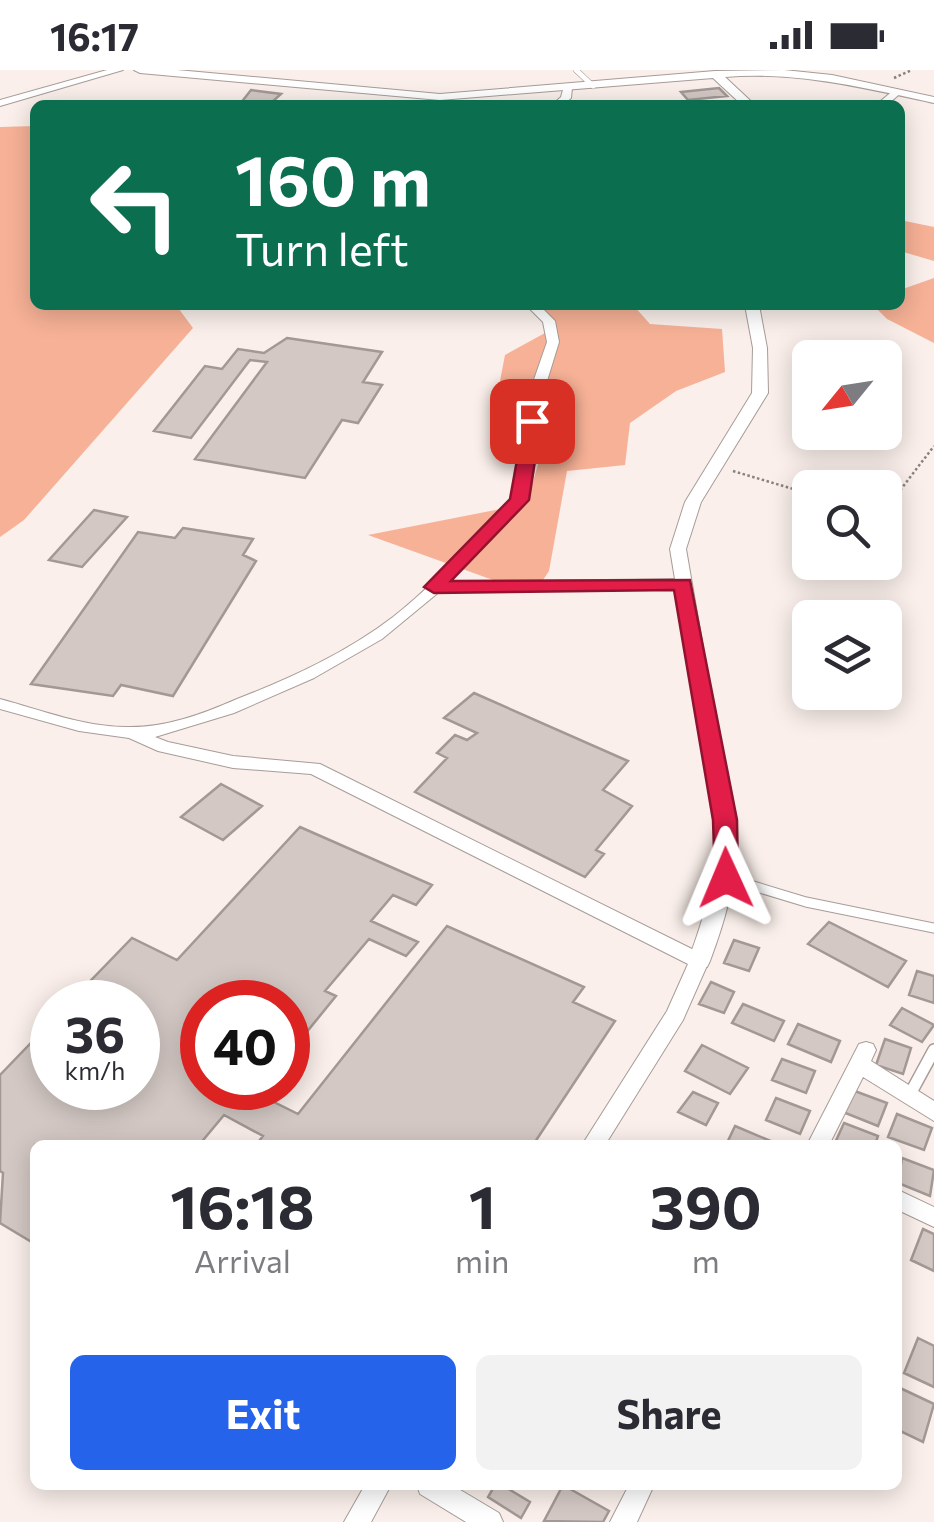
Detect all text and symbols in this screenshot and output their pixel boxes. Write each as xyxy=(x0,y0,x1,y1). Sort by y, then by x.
text: 16:17 xyxy=(50,12,139,59)
text: 160 m xyxy=(235,135,431,220)
icon: left xyxy=(70,140,200,270)
text: Turn left xyxy=(235,220,409,275)
north arrow xyxy=(792,340,902,450)
map controls xyxy=(792,340,902,710)
pin xyxy=(490,379,575,464)
icon: arrive xyxy=(505,394,560,449)
button: search xyxy=(792,470,902,580)
button: layers xyxy=(792,600,902,710)
position arrow xyxy=(674,826,778,930)
speed limit sign: 40 xyxy=(180,980,310,1110)
text: 36 xyxy=(65,1002,125,1063)
text: km/h xyxy=(65,1055,125,1085)
text: 16:18 xyxy=(170,1168,315,1241)
text: 1 xyxy=(469,1168,496,1241)
text: 390 xyxy=(650,1168,762,1241)
text: Arrival xyxy=(194,1240,291,1280)
text: min xyxy=(455,1240,509,1280)
text: m xyxy=(692,1240,720,1280)
button: Exit xyxy=(70,1355,456,1470)
button: Share xyxy=(476,1355,862,1470)

